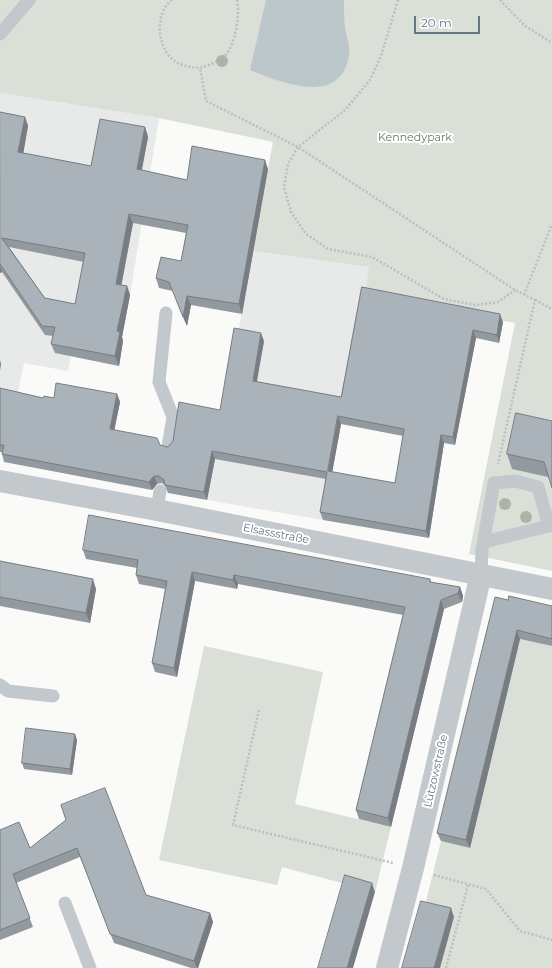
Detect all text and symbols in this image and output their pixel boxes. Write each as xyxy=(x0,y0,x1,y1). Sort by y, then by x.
scale bar xyxy=(416,8,482,34)
text: 20 m xyxy=(421,15,452,30)
park label: Kennedypark xyxy=(378,131,452,145)
street label: Elsassstraße xyxy=(242,521,310,547)
street label: Lützowstraße xyxy=(421,733,451,809)

